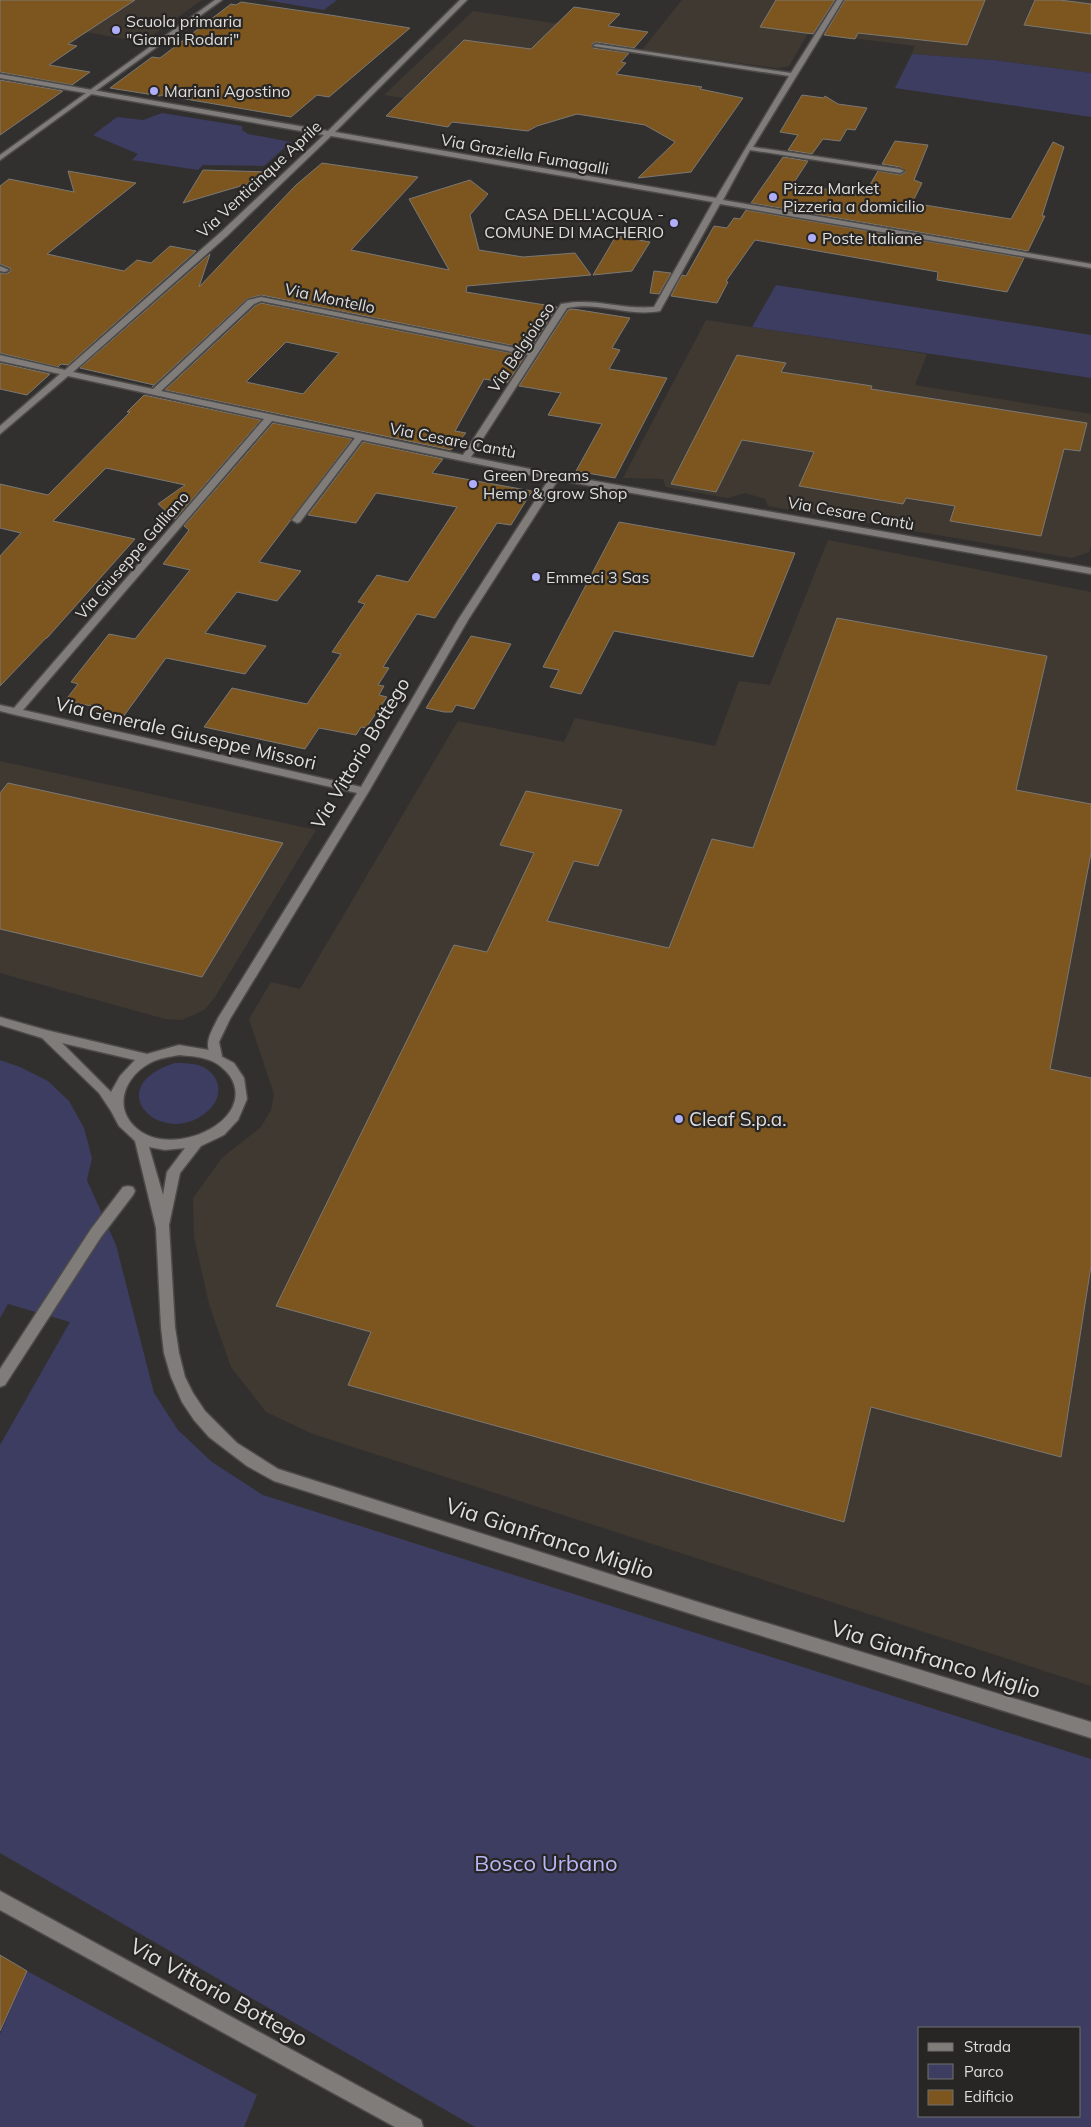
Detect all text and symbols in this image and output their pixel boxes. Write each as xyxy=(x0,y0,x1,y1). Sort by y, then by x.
place label: Scuola primaria "Gianni Rodari" xyxy=(126,11,242,49)
marker: Scuola primaria "Gianni Rodari" xyxy=(110,24,122,36)
place label: Mariani Agostino xyxy=(164,81,290,101)
marker: Mariani Agostino xyxy=(148,85,160,97)
street label: Via Venticinque Aprile xyxy=(193,116,325,242)
street label: Via Graziella Fumagalli xyxy=(439,129,611,179)
place label: Pizza Market Pizzeria a domicilio xyxy=(783,178,925,216)
marker: Pizza Market Pizzeria a domicilio xyxy=(767,191,779,203)
place label: CASA DELL'ACQUA - COMUNE DI MACHERIO xyxy=(484,204,664,242)
marker: CASA DELL'ACQUA - COMUNE DI MACHERIO xyxy=(668,217,680,229)
place label: Poste Italiane xyxy=(822,228,922,248)
marker: Poste Italiane xyxy=(806,232,818,244)
street label: Via Montello xyxy=(283,279,377,317)
street label: Via Belgioioso xyxy=(483,298,559,396)
street label: Via Cesare Cantù xyxy=(388,418,518,462)
place label: Green Dreams Hemp & grow Shop xyxy=(483,465,627,503)
marker: Green Dreams Hemp & grow Shop xyxy=(467,478,479,490)
street label: Via Giuseppe Galliano xyxy=(71,487,193,623)
street label: Via Cesare Cantù xyxy=(786,492,916,534)
place label: Emmeci 3 Sas xyxy=(546,567,649,587)
marker: Emmeci 3 Sas xyxy=(530,571,542,583)
street label: Via Vittorio Bottego xyxy=(305,673,415,833)
street label: Via Generale Giuseppe Missori xyxy=(53,691,319,775)
place label: Cleaf S.p.a. xyxy=(689,1107,787,1131)
marker: Cleaf S.p.a. xyxy=(673,1113,685,1125)
street label: Via Gianfranco Miglio xyxy=(442,1491,658,1585)
street label: Via Gianfranco Miglio xyxy=(828,1614,1044,1704)
park label: Bosco Urbano xyxy=(474,1849,618,1877)
street label: Via Vittorio Bottego xyxy=(125,1931,313,2053)
legend xyxy=(918,2027,1081,2117)
text: Strada xyxy=(964,2037,1011,2056)
text: Parco xyxy=(964,2062,1004,2081)
text: Edificio xyxy=(964,2087,1014,2106)

